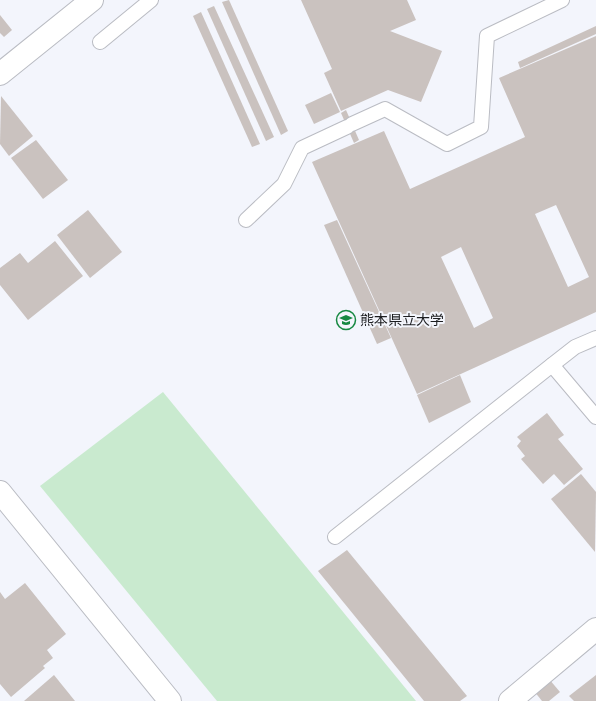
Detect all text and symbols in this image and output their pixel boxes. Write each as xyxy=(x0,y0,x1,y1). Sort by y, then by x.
school or university icon: 熊本県立大学 xyxy=(335,309,357,331)
place label: 熊本県立大学 xyxy=(360,312,444,328)

